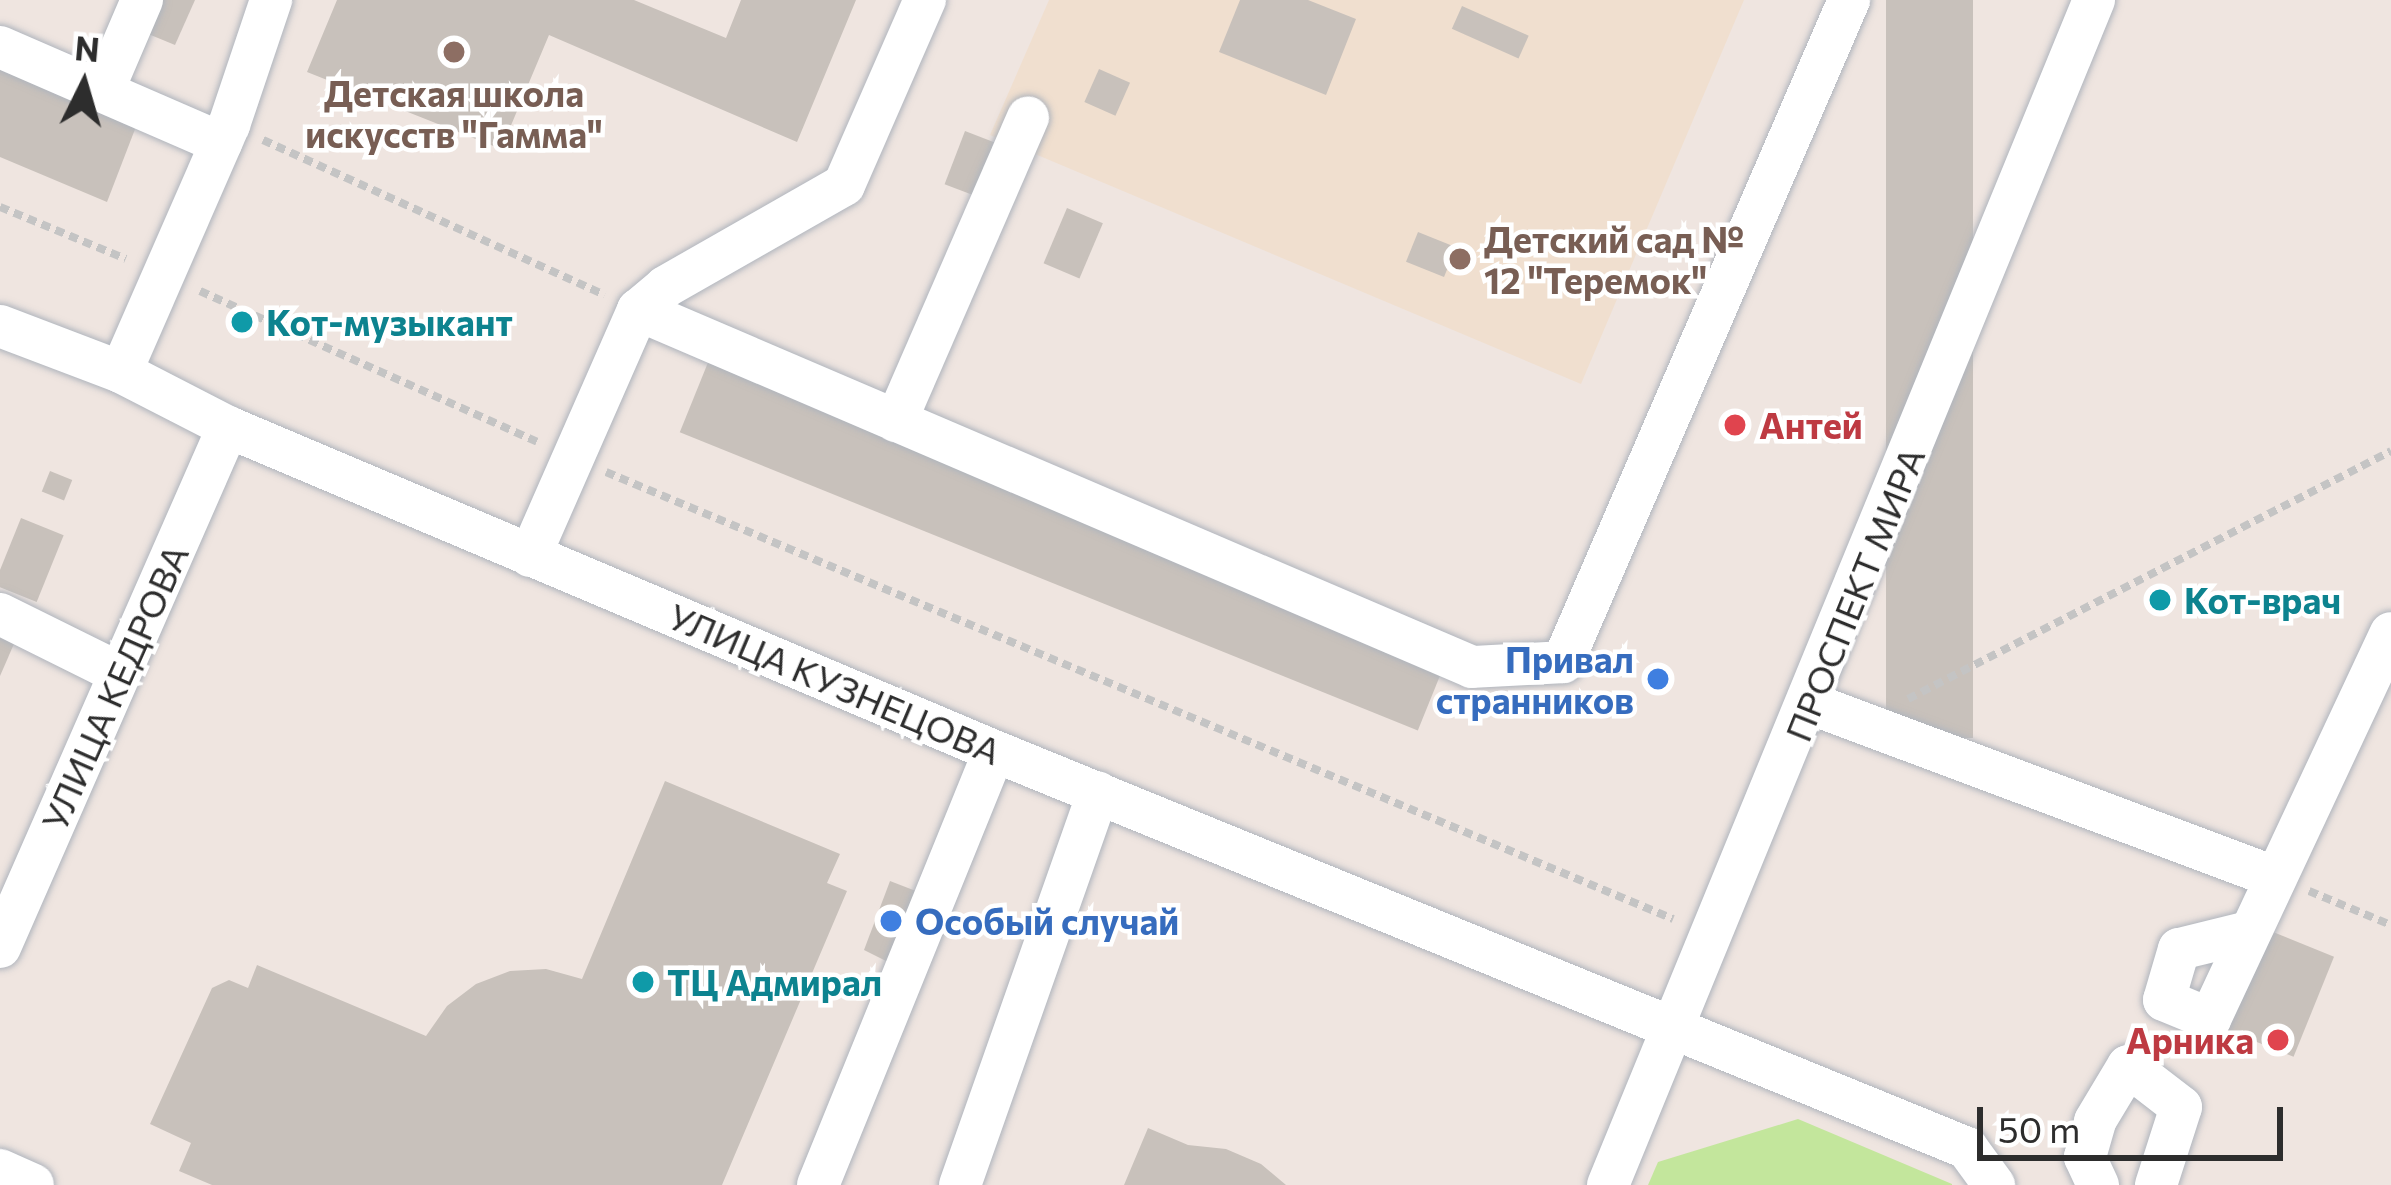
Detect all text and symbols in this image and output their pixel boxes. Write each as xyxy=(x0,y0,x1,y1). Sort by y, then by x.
north arrow xyxy=(24,24,144,144)
text: N xyxy=(73,26,101,69)
marker: Детская школа искусств "Гамма" xyxy=(441,39,467,65)
place label: Детская школа искусств "Гамма" xyxy=(305,70,603,155)
place label: Детский сад № 12 "Теремок" xyxy=(1484,216,1744,301)
marker: Детский сад № 12 "Теремок" xyxy=(1447,246,1473,272)
place label: Кот-музыкант xyxy=(266,300,513,344)
marker: Кот-музыкант xyxy=(229,309,255,335)
place label: Антей xyxy=(1759,403,1863,447)
marker: Антей xyxy=(1722,412,1748,438)
street label: ПРОСПЕКТ МИРА xyxy=(1775,441,1933,747)
street label: УЛИЦА КЕДРОВА xyxy=(32,537,196,837)
place label: Кот-врач xyxy=(2184,578,2341,622)
marker: Кот-врач xyxy=(2147,587,2173,613)
street label: УЛИЦА КУЗНЕЦОВА xyxy=(662,593,1008,773)
place label: Привал странников xyxy=(1436,636,1634,721)
marker: Привал странников xyxy=(1645,666,1671,692)
place label: Особый случай xyxy=(915,899,1179,943)
marker: Особый случай xyxy=(878,908,904,934)
place label: ТЦ Адмирал xyxy=(667,960,882,1004)
marker: ТЦ Адмирал xyxy=(630,969,656,995)
place label: Арника xyxy=(2126,1018,2254,1062)
marker: Арника xyxy=(2265,1027,2291,1053)
scale bar xyxy=(1983,1083,2289,1157)
text: 50 m xyxy=(1998,1106,2080,1150)

